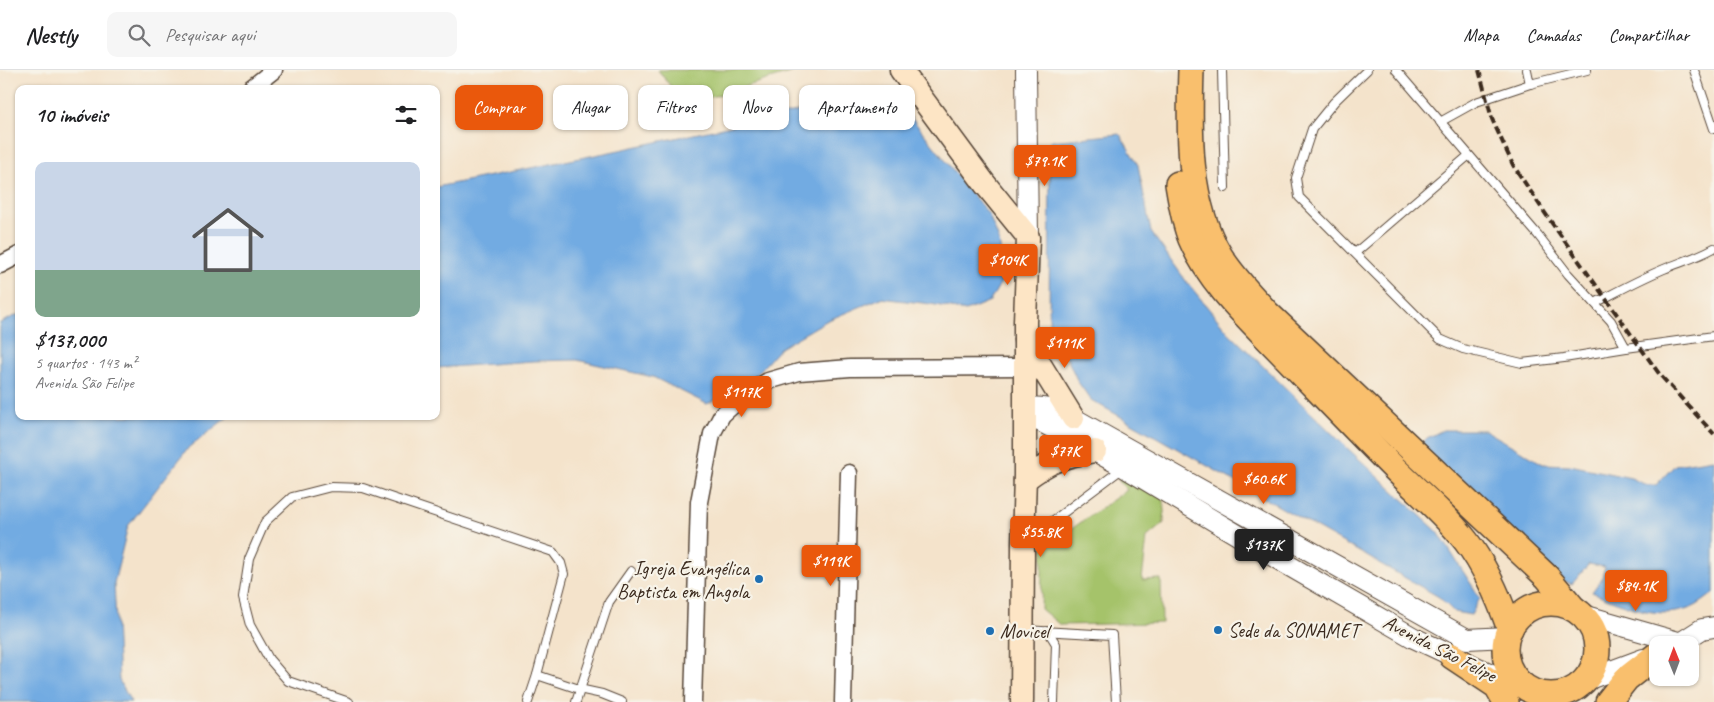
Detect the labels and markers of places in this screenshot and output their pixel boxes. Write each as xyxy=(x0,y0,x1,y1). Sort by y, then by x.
pin: $79.1K xyxy=(1004,144,1086,187)
pin: $104K xyxy=(973,244,1043,286)
pin: $111K xyxy=(1030,326,1100,369)
pin: $117K xyxy=(707,376,777,418)
pin: $77K xyxy=(1035,434,1095,477)
pin: $60.6K xyxy=(1223,462,1305,505)
pin: $55.8K xyxy=(1000,516,1082,558)
pin: $137K xyxy=(1229,528,1299,571)
pin: $119K xyxy=(796,544,866,587)
place label: Igreja Evangélica Baptista em Angola xyxy=(617,556,751,604)
pin: $84.1K xyxy=(1595,570,1677,612)
marker: Igreja Evangélica Baptista em Angola xyxy=(753,573,765,585)
place label: Sede da SONAMET xyxy=(1228,618,1363,643)
place label: Movicel xyxy=(1000,619,1052,644)
marker: Sede da SONAMET xyxy=(1212,624,1224,636)
marker: Movicel xyxy=(984,625,996,637)

